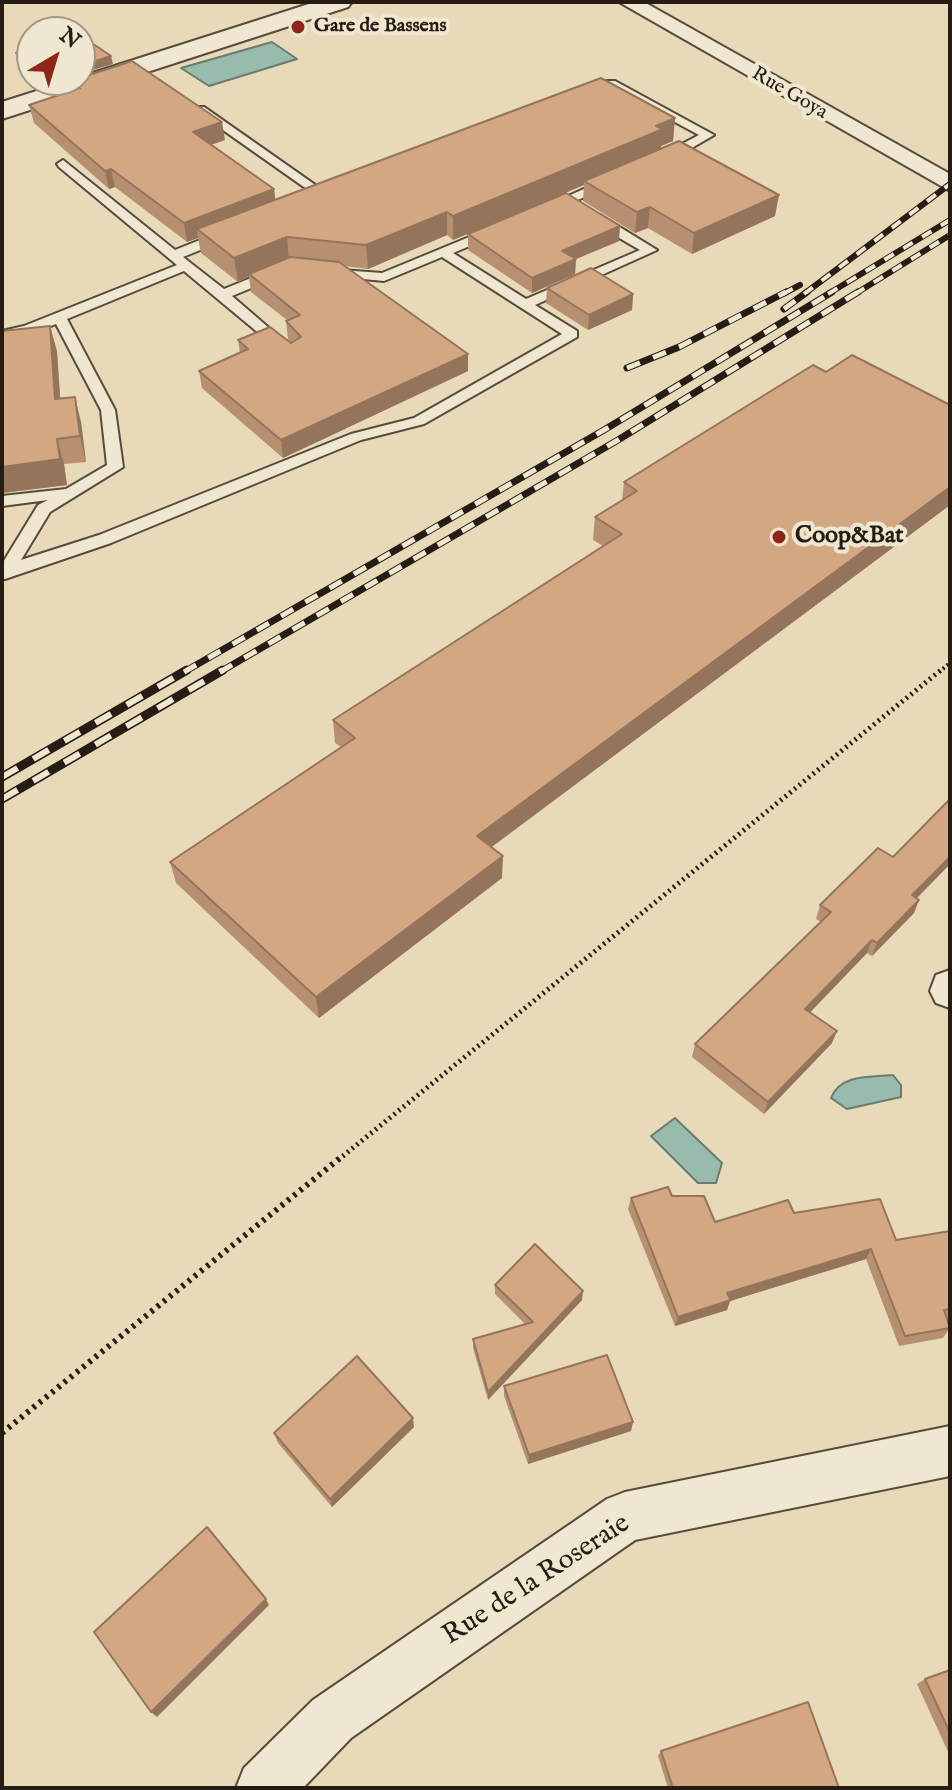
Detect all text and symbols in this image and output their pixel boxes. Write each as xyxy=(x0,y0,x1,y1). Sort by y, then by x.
place label: Gare de Bassens xyxy=(314,15,446,39)
north arrow xyxy=(16,16,96,96)
marker: Gare de Bassens xyxy=(289,18,307,36)
text: N xyxy=(53,22,86,56)
street label: Rue Goya xyxy=(747,63,831,125)
place label: Coop&Bat xyxy=(795,523,904,551)
marker: Coop&Bat xyxy=(770,528,788,546)
street label: Rue de la Roseraie xyxy=(437,1508,637,1654)

